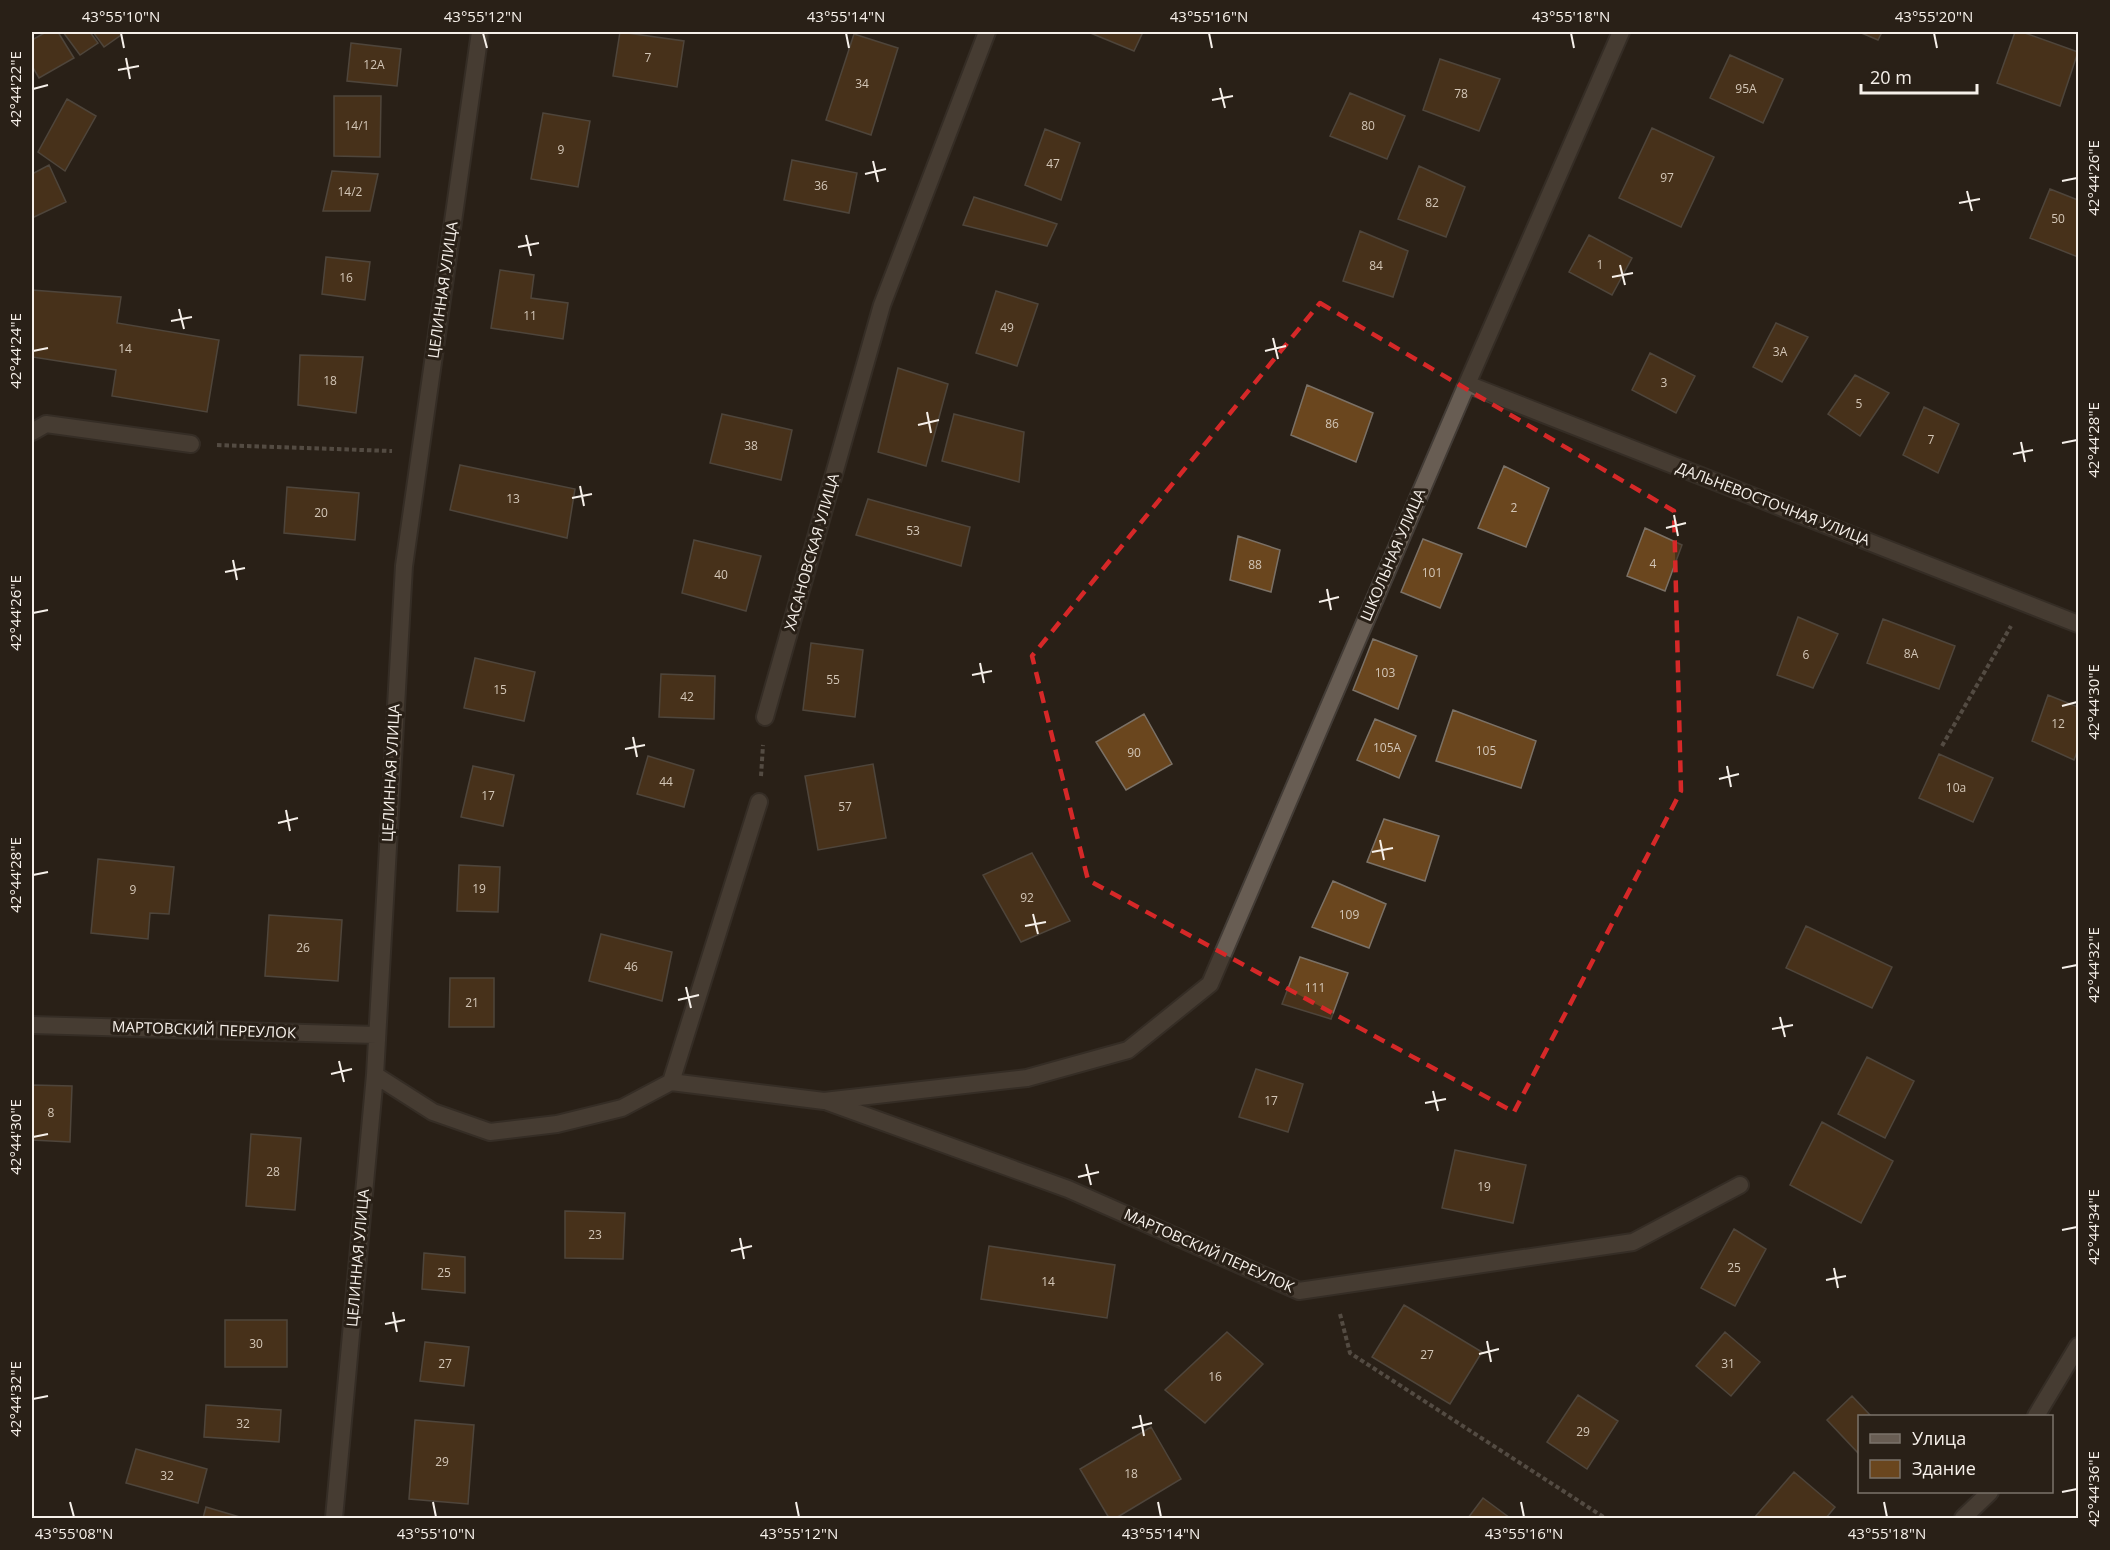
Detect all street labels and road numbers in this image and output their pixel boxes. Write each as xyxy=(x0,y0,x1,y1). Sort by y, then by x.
street label: ЦЕЛИННАЯ УЛИЦА xyxy=(422,220,462,360)
street label: ДАЛЬНЕВОСТОЧНАЯ УЛИЦА xyxy=(1674,457,1874,549)
street label: ХАСАНОВСКАЯ УЛИЦА xyxy=(779,470,843,633)
street label: ШКОЛЬНАЯ УЛИЦА xyxy=(1355,485,1429,624)
street label: ЦЕЛИННАЯ УЛИЦА xyxy=(376,703,404,842)
street label: МАРТОВСКИЙ ПЕРЕУЛОК xyxy=(112,1016,297,1042)
street label: ЦЕЛИННАЯ УЛИЦА xyxy=(341,1188,373,1328)
street label: МАРТОВСКИЙ ПЕРЕУЛОК xyxy=(1121,1203,1298,1297)

